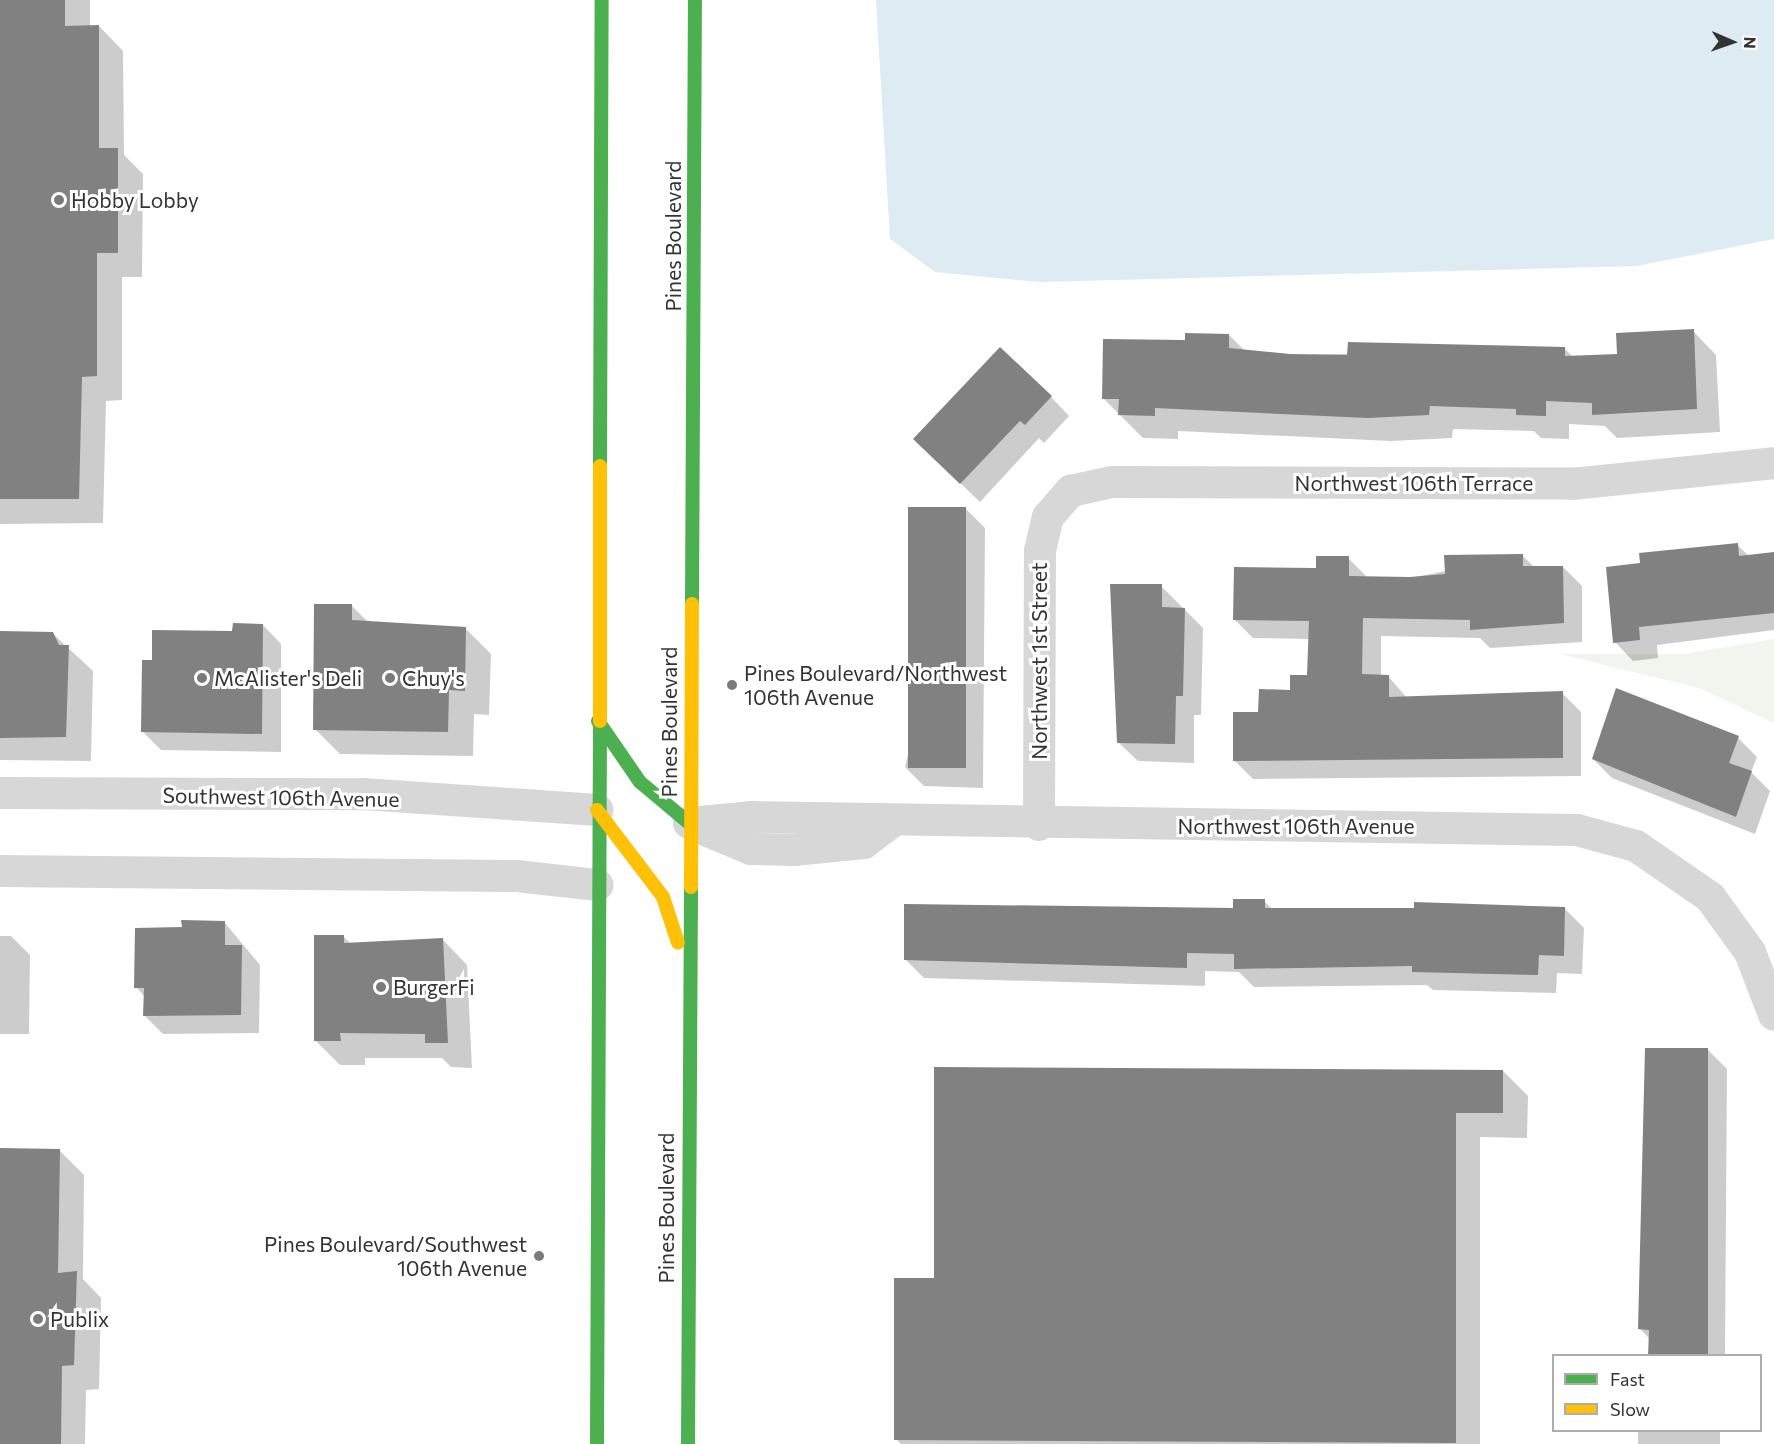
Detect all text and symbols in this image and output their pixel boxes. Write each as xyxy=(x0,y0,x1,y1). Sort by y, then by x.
north arrow xyxy=(1702,12,1762,72)
text: N xyxy=(1741,36,1760,49)
street label: Pines Boulevard xyxy=(660,161,686,311)
place label: Hobby Lobby xyxy=(71,187,199,213)
marker: Hobby Lobby xyxy=(52,193,66,207)
street label: Northwest 106th Terrace xyxy=(1295,470,1533,496)
street label: Northwest 1st Street xyxy=(1026,562,1052,760)
street label: Pines Boulevard xyxy=(656,647,682,797)
place label: Pines Boulevard/Northwest 106th Avenue xyxy=(744,660,1007,710)
place label: McAlister's Deli xyxy=(214,665,362,691)
place label: Chuy's xyxy=(402,665,465,691)
marker: McAlister's Deli xyxy=(195,671,209,685)
marker: Chuy's xyxy=(383,671,397,685)
marker: Pines Boulevard/Northwest 106th Avenue xyxy=(725,678,739,692)
street label: Southwest 106th Avenue xyxy=(162,782,400,812)
street label: Northwest 106th Avenue xyxy=(1178,813,1414,839)
place label: BurgerFi xyxy=(393,974,475,1000)
marker: BurgerFi xyxy=(374,980,388,994)
street label: Pines Boulevard xyxy=(653,1133,679,1283)
place label: Pines Boulevard/Southwest 106th Avenue xyxy=(264,1231,527,1281)
marker: Pines Boulevard/Southwest 106th Avenue xyxy=(532,1249,546,1263)
place label: Publix xyxy=(50,1306,109,1332)
marker: Publix xyxy=(31,1312,45,1326)
legend xyxy=(1552,1354,1762,1432)
text: Fast xyxy=(1610,1368,1645,1390)
text: Slow xyxy=(1610,1398,1650,1420)

